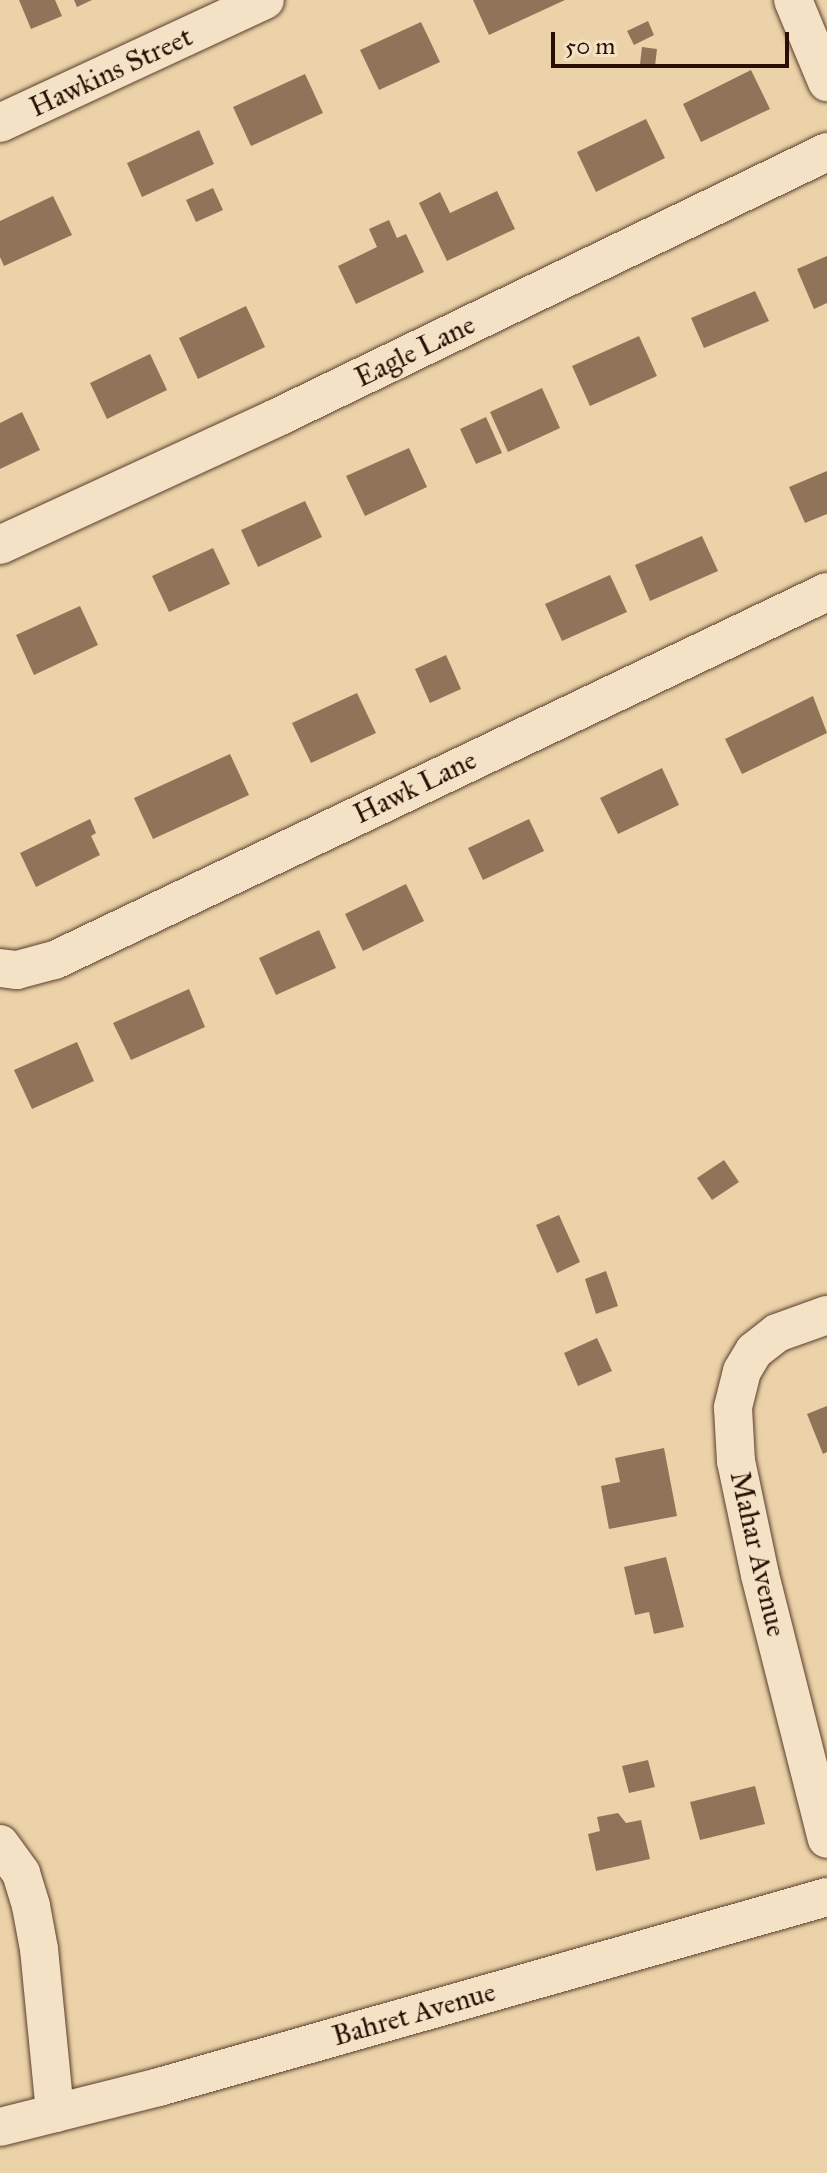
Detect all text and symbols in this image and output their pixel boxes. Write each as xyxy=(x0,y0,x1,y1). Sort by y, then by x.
scale bar xyxy=(555,16,793,66)
street label: Hawkins Street xyxy=(24,20,198,124)
text: 50 m xyxy=(565,31,615,61)
street label: Eagle Lane xyxy=(349,308,481,394)
street label: Hawk Lane xyxy=(348,743,482,831)
street label: Mahar Avenue xyxy=(723,1468,793,1640)
street label: Bahret Avenue xyxy=(329,1975,499,2053)

